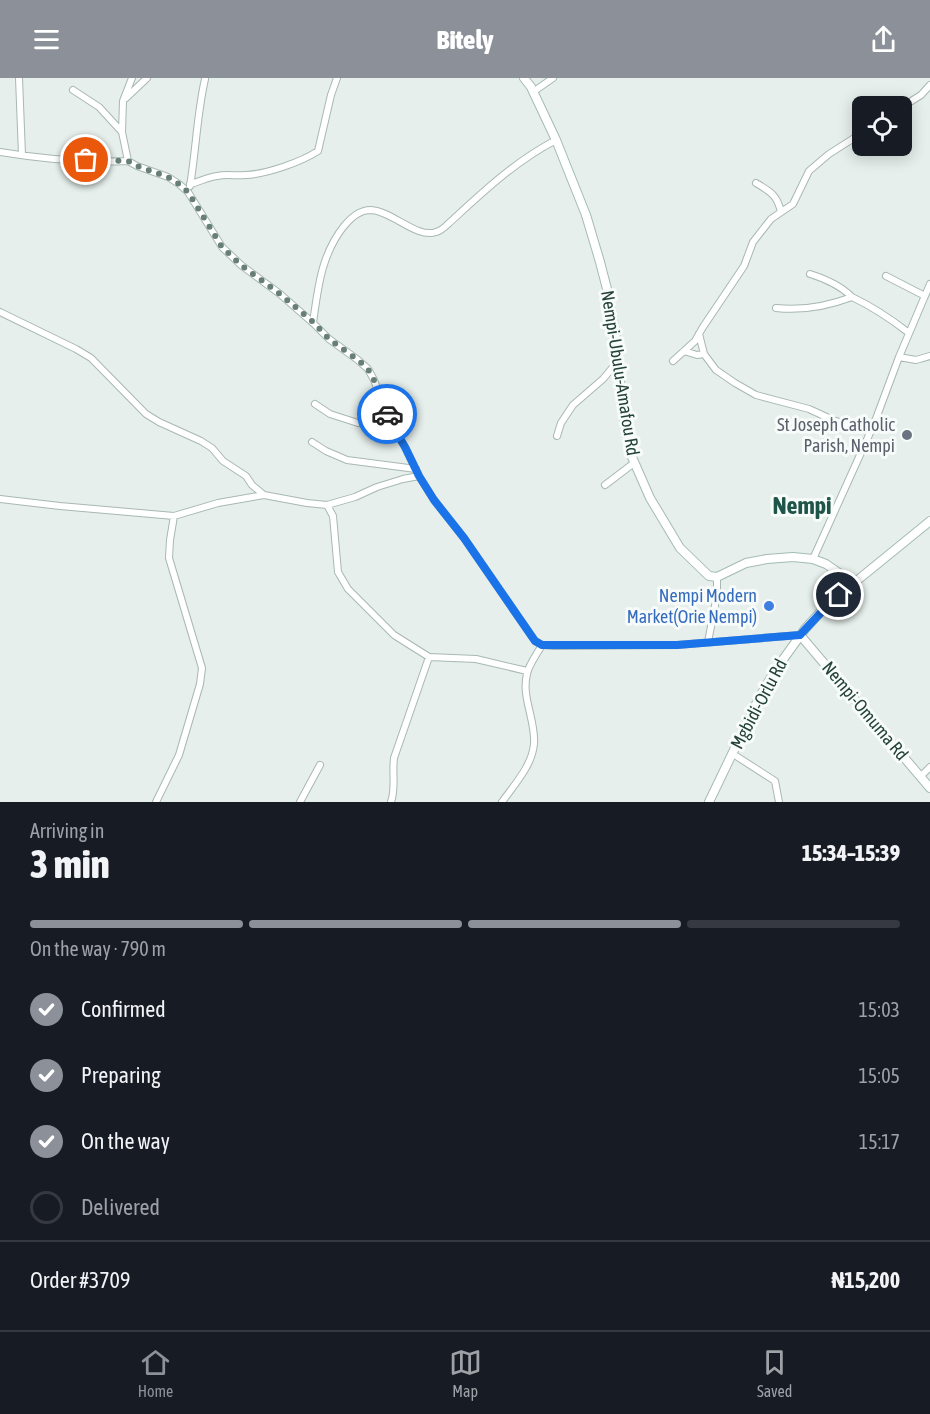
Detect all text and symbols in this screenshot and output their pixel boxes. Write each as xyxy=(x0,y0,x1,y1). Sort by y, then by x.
icon: menu xyxy=(30,23,63,56)
icon: share xyxy=(867,23,900,56)
text: Bitely xyxy=(437,24,493,55)
map controls xyxy=(852,96,912,156)
button: locate xyxy=(852,96,912,156)
pin xyxy=(60,134,111,185)
icon: bag xyxy=(69,143,102,176)
street label: Nempi-Ubulu-Amafou Rd xyxy=(597,289,644,457)
courier xyxy=(357,384,417,444)
icon: car xyxy=(371,398,404,431)
place label: St Joseph Catholic Parish, Nempi xyxy=(777,414,895,456)
marker: St Joseph Catholic Parish, Nempi xyxy=(900,428,914,442)
district label: Nempi xyxy=(772,492,832,519)
pin xyxy=(813,569,864,620)
icon: home xyxy=(822,578,855,611)
place label: Nempi Modern Market(Orie Nempi) xyxy=(627,585,757,627)
marker: Nempi Modern Market(Orie Nempi) xyxy=(762,599,776,613)
street label: Mgbidi-Orlu Rd xyxy=(726,655,791,752)
street label: Nempi-Omuma Rd xyxy=(818,657,913,764)
text: Arriving in xyxy=(30,819,104,842)
text: 15:34–15:39 xyxy=(802,840,900,866)
text: 3 min xyxy=(30,842,110,886)
text: On the way · 790 m xyxy=(30,937,166,960)
icon: check xyxy=(30,993,63,1026)
text: Confirmed xyxy=(81,996,166,1022)
text: 15:03 xyxy=(858,998,900,1021)
icon: check xyxy=(30,1059,63,1092)
text: Preparing xyxy=(81,1062,161,1088)
text: 15:05 xyxy=(858,1064,900,1087)
icon: check xyxy=(30,1125,63,1158)
text: On the way xyxy=(81,1128,170,1154)
text: 15:17 xyxy=(859,1130,900,1153)
text: Delivered xyxy=(81,1194,160,1220)
text: Order #3709 xyxy=(30,1267,130,1293)
text: ₦15,200 xyxy=(831,1267,900,1293)
tab: Home xyxy=(138,1346,173,1400)
tab: Map xyxy=(449,1346,482,1400)
tab: Saved xyxy=(757,1346,792,1400)

